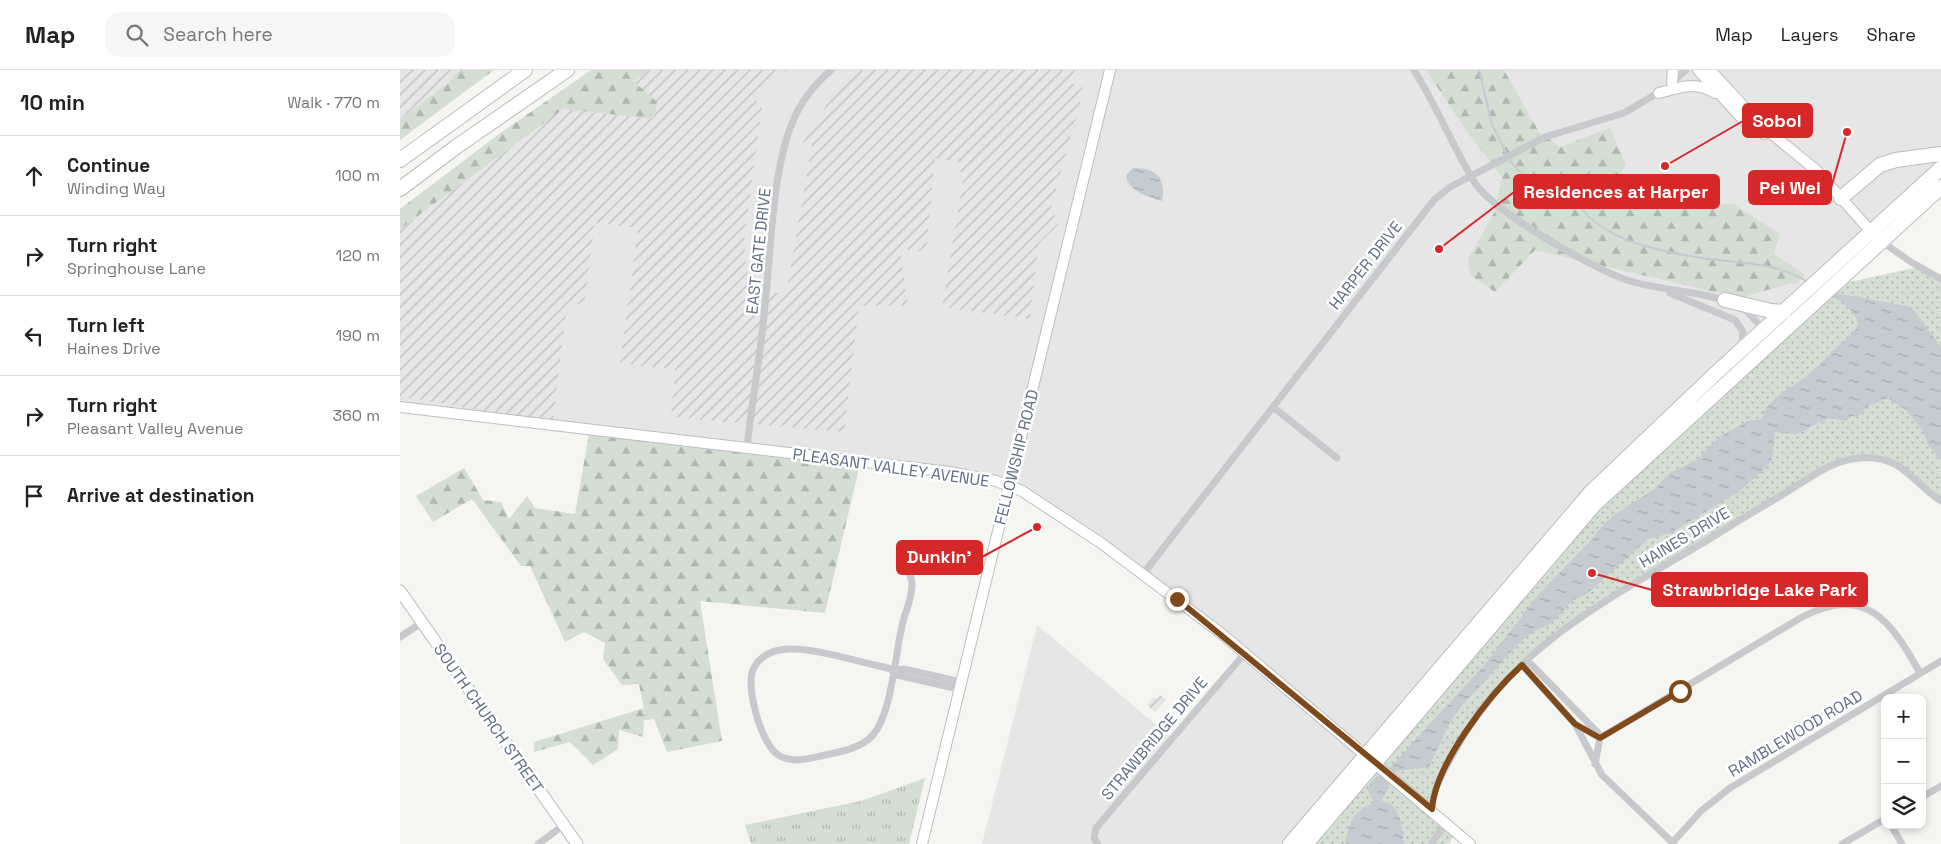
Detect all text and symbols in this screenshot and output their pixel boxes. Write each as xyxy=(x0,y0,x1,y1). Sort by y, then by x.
search box xyxy=(105,12,455,57)
text: Map xyxy=(25,19,75,50)
icon: search xyxy=(123,21,151,49)
text: Search here xyxy=(163,22,273,47)
text: Map xyxy=(1715,23,1753,46)
text: Layers xyxy=(1781,23,1838,46)
text: Share xyxy=(1866,23,1916,46)
text: 10 min xyxy=(20,89,85,116)
text: Walk · 770 m xyxy=(287,92,380,113)
callout: Sobol xyxy=(1743,104,1812,137)
text: Sobol xyxy=(1752,109,1802,132)
text: Continue xyxy=(67,153,150,178)
icon: ahead xyxy=(20,162,48,190)
text: 100 m xyxy=(335,165,380,186)
callout: Pei Wei xyxy=(1749,171,1831,204)
callout: Residences at Harper xyxy=(1514,175,1719,208)
text: Pei Wei xyxy=(1759,176,1821,199)
text: Winding Way xyxy=(67,178,166,199)
text: Residences at Harper xyxy=(1524,180,1708,203)
street label: EAST GATE DRIVE xyxy=(741,187,776,315)
street label: HARPER DRIVE xyxy=(1324,217,1407,314)
text: Turn right xyxy=(67,233,157,258)
icon: right xyxy=(20,242,48,270)
text: 120 m xyxy=(336,245,380,266)
text: Springhouse Lane xyxy=(67,258,206,279)
text: Turn left xyxy=(67,313,145,338)
icon: left xyxy=(20,322,48,350)
text: 190 m xyxy=(335,325,380,346)
text: Haines Drive xyxy=(67,338,161,359)
street label: FELLOWSHIP ROAD xyxy=(990,387,1043,527)
text: Turn right xyxy=(67,393,157,418)
icon: right xyxy=(20,402,48,430)
text: 360 m xyxy=(332,405,380,426)
text: Pleasant Valley Avenue xyxy=(67,418,244,439)
street label: PLEASANT VALLEY AVENUE xyxy=(791,443,991,492)
icon: arrive xyxy=(20,482,48,510)
text: Arrive at destination xyxy=(67,483,255,508)
street label: HAINES DRIVE xyxy=(1635,502,1733,573)
callout: Dunkin' xyxy=(897,541,982,574)
text: Dunkin' xyxy=(906,545,972,568)
callout: Strawbridge Lake Park xyxy=(1652,573,1867,606)
text: Strawbridge Lake Park xyxy=(1663,578,1857,601)
route end xyxy=(1166,588,1189,611)
street label: SOUTH CHURCH STREET xyxy=(429,639,548,797)
street label: STRAWBRIDGE DRIVE xyxy=(1097,672,1212,804)
route start xyxy=(1669,680,1692,703)
street label: RAMBLEWOOD ROAD xyxy=(1724,685,1866,782)
map controls xyxy=(1881,694,1926,829)
button: + xyxy=(1881,694,1926,739)
button: − xyxy=(1881,739,1926,784)
button: layers xyxy=(1881,784,1926,829)

